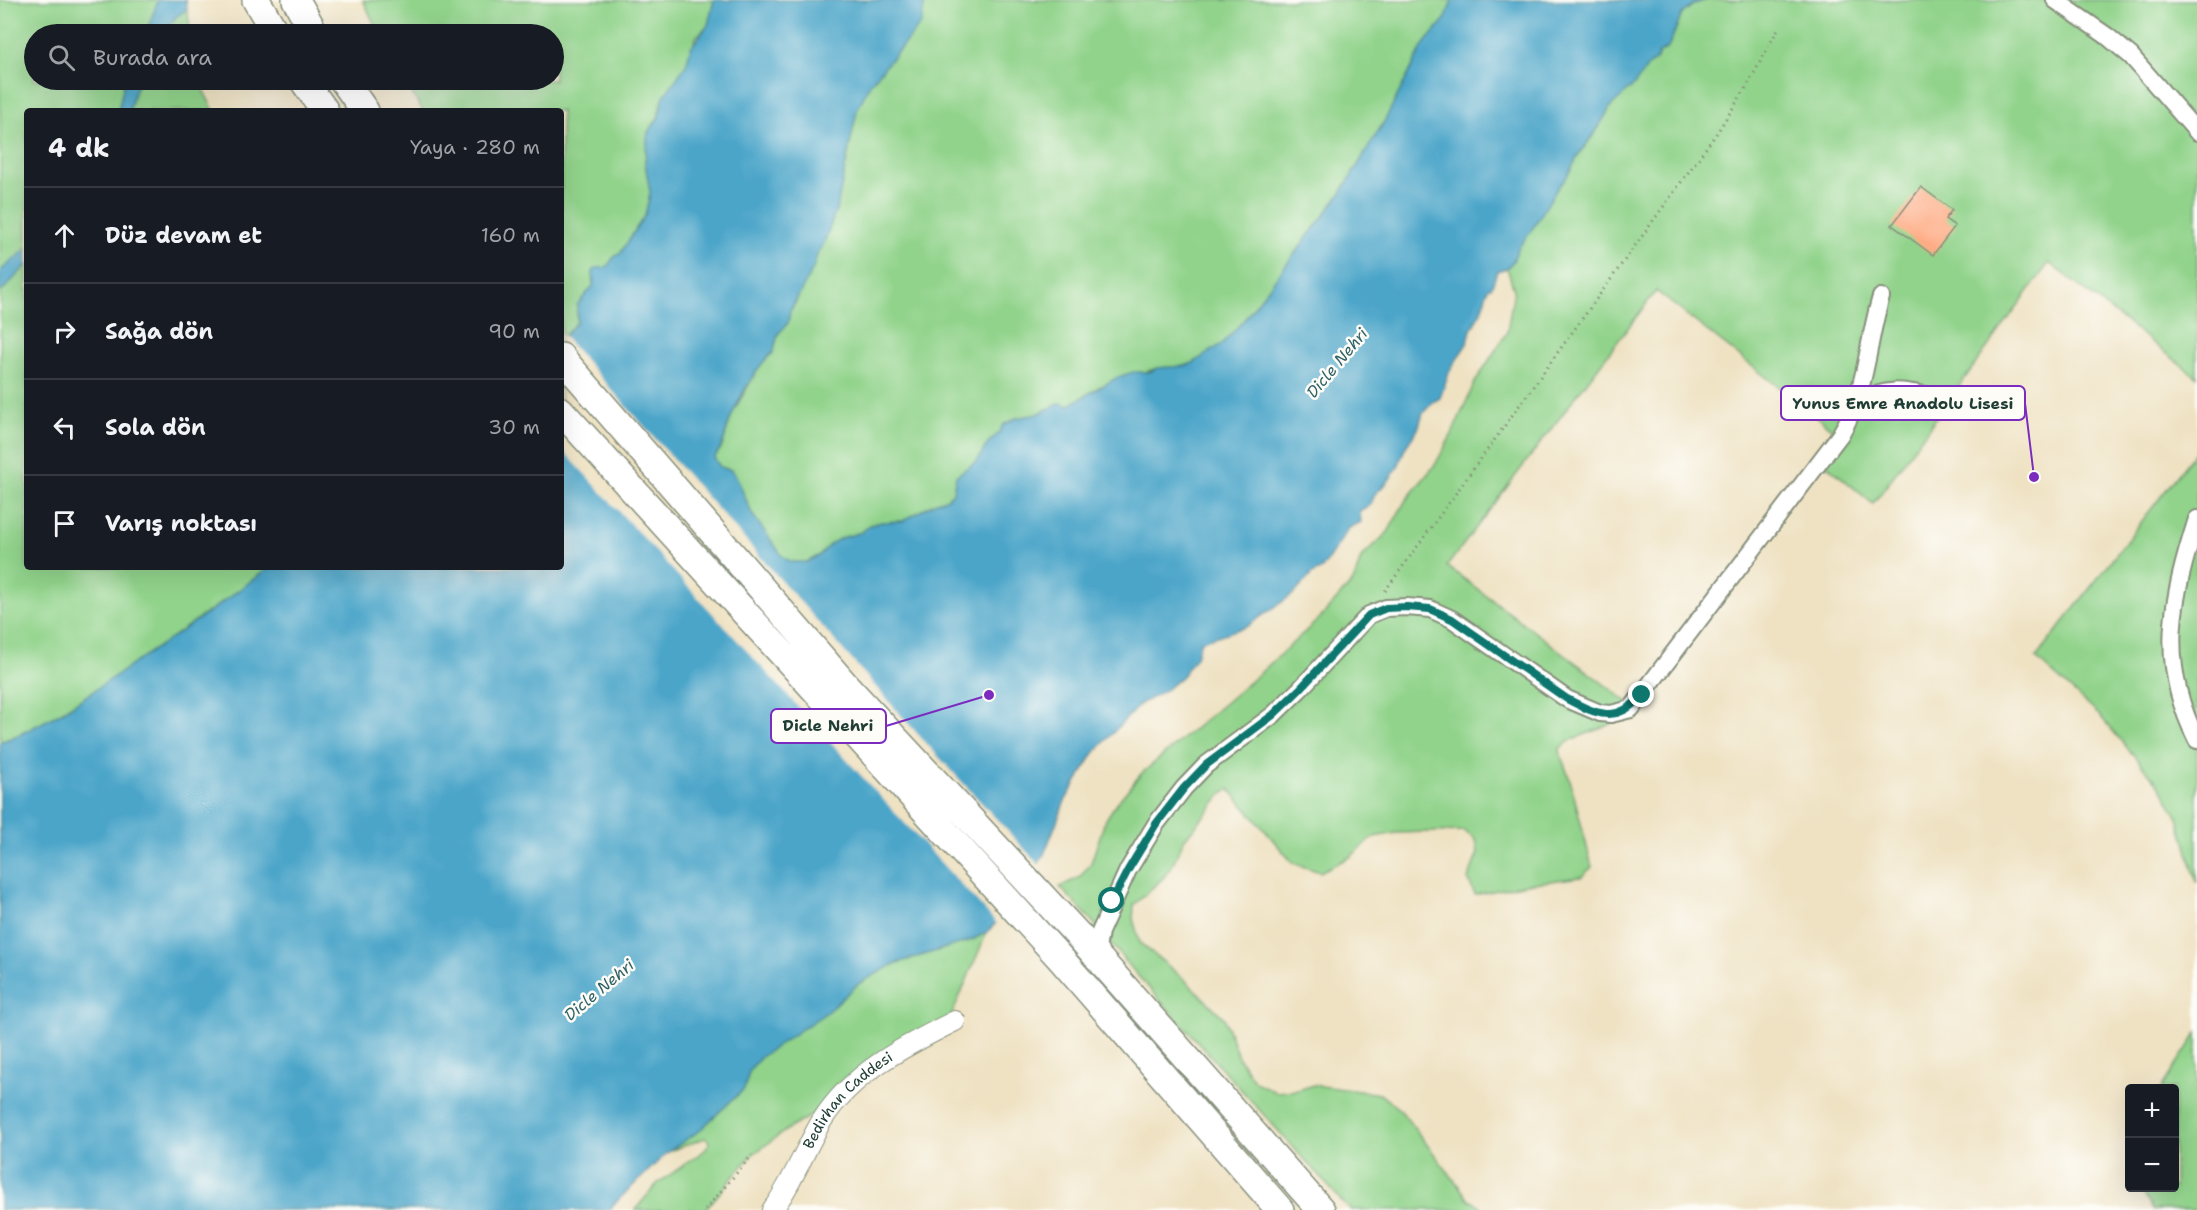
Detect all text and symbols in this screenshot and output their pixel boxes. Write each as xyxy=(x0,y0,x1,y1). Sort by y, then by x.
search box xyxy=(24,24,564,90)
icon: search xyxy=(45,41,78,74)
text: Burada ara xyxy=(93,43,212,72)
text: 4 dk xyxy=(48,130,110,165)
text: Yaya · 280 m xyxy=(410,134,540,160)
icon: ahead xyxy=(48,219,81,252)
text: Düz devam et xyxy=(105,221,262,250)
text: 160 m xyxy=(481,222,540,248)
icon: right xyxy=(48,315,81,348)
text: Sağa dön xyxy=(105,317,213,346)
text: 90 m xyxy=(488,318,540,344)
water label: Dicle Nehri xyxy=(1302,323,1373,402)
callout: Yunus Emre Anadolu Lisesi xyxy=(1781,386,2025,420)
text: Yunus Emre Anadolu Lisesi xyxy=(1793,393,2014,414)
icon: left xyxy=(48,411,81,444)
text: Sola dön xyxy=(105,413,206,442)
text: 30 m xyxy=(488,414,540,440)
icon: arrive xyxy=(48,507,81,540)
text: Varış noktası xyxy=(105,509,257,538)
route end xyxy=(1628,681,1654,707)
callout: Dicle Nehri xyxy=(771,709,886,743)
text: Dicle Nehri xyxy=(783,715,873,736)
route start xyxy=(1098,887,1124,913)
water label: Dicle Nehri xyxy=(560,954,639,1025)
street label: Bedirhan Caddesi xyxy=(798,1047,896,1152)
map controls xyxy=(2125,1084,2179,1192)
button: + xyxy=(2125,1084,2179,1138)
button: − xyxy=(2125,1138,2179,1192)

